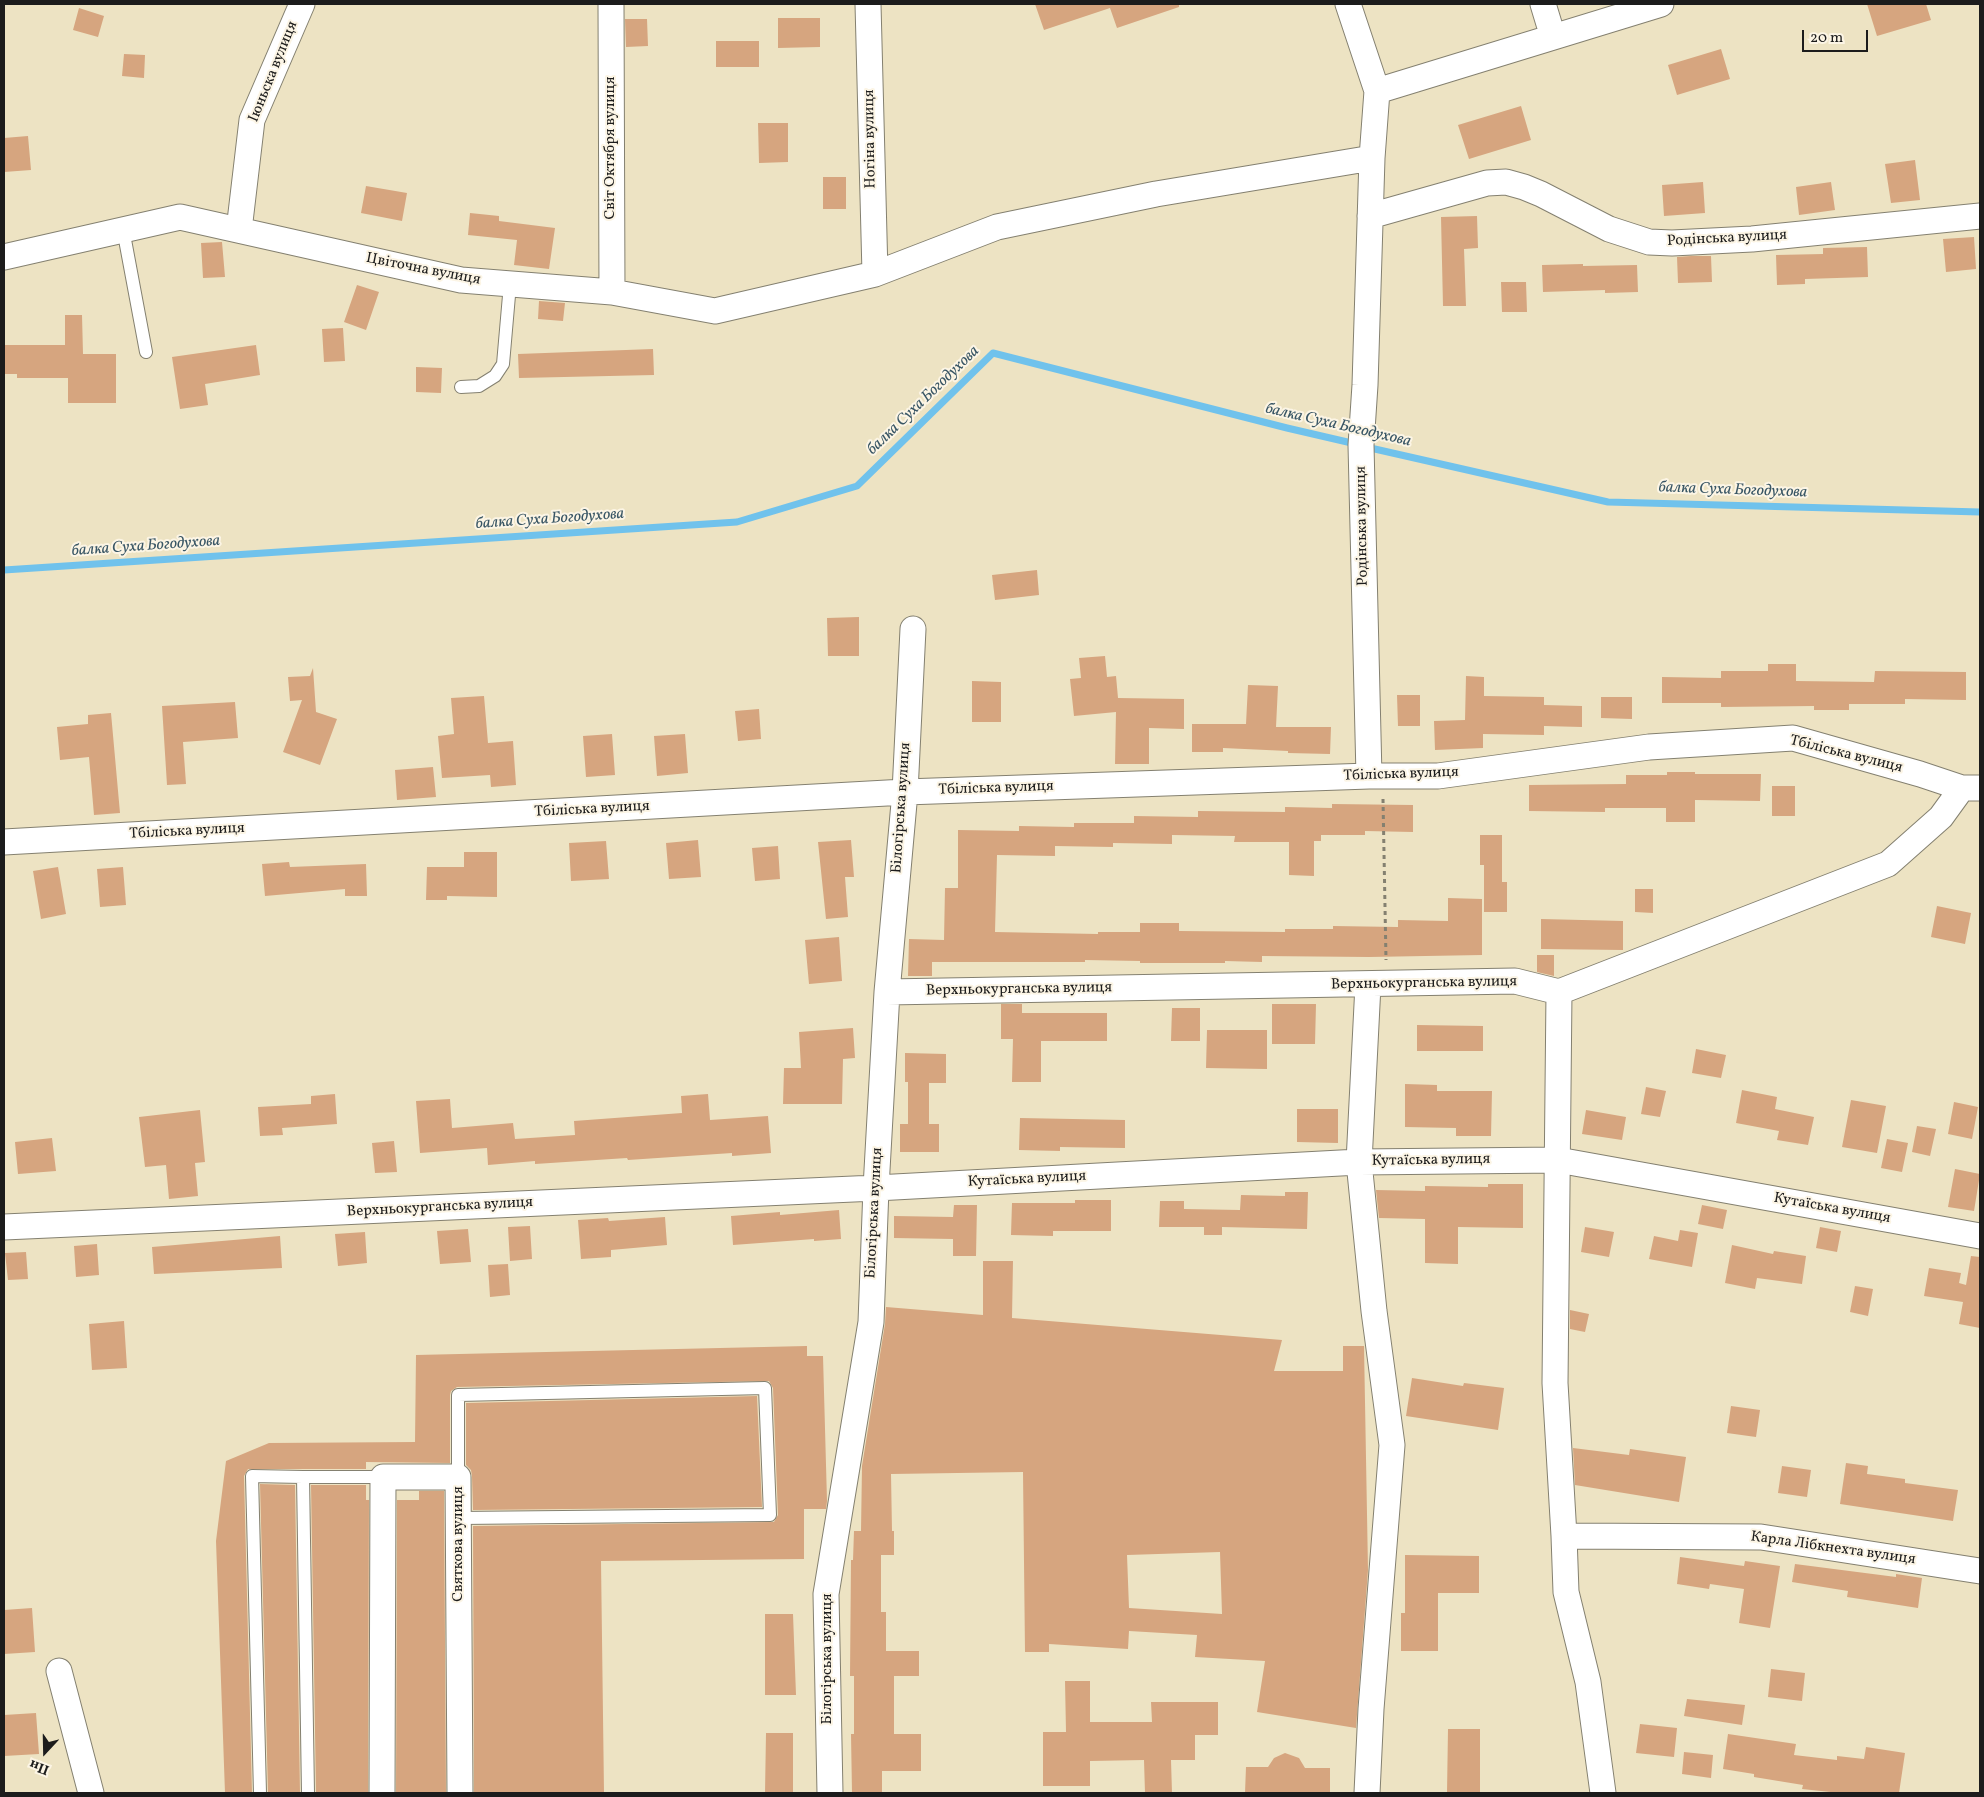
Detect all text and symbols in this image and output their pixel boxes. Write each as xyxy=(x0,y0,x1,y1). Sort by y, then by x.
street label: Iюньска вулиця xyxy=(246,19,302,125)
scale bar xyxy=(1804,20,1870,52)
text: 20 m xyxy=(1810,28,1843,49)
street label: Світ Октября вулиця xyxy=(602,76,620,220)
street label: Ногіна вулиця xyxy=(861,89,881,189)
street label: Родінська вулиця xyxy=(1667,227,1787,251)
street label: Цвiточна вулиця xyxy=(364,250,482,290)
water label: балка Суха Богодухова xyxy=(864,342,984,460)
water label: балка Суха Богодухова xyxy=(1263,400,1413,452)
street label: Родінська вулиця xyxy=(1353,466,1373,586)
water label: балка Суха Богодухова xyxy=(1658,479,1808,503)
water label: балка Суха Богодухова xyxy=(475,505,625,535)
water label: балка Суха Богодухова xyxy=(71,532,221,562)
street label: Тбіліська вулиця xyxy=(1788,732,1904,778)
street label: Білогірська вулиця xyxy=(888,742,916,874)
street label: Тбіліська вулиця xyxy=(1343,764,1459,786)
street label: Тбіліська вулиця xyxy=(938,778,1054,800)
street label: Тбіліська вулиця xyxy=(534,798,650,822)
street label: Тбіліська вулиця xyxy=(129,820,245,844)
street label: Верхньокурганська вулиця xyxy=(1331,973,1517,995)
street label: Верхньокурганська вулиця xyxy=(926,979,1112,1001)
street label: Білогірська вулиця xyxy=(863,1147,887,1279)
street label: Кутаїська вулиця xyxy=(1372,1151,1490,1171)
street label: Кутаїська вулиця xyxy=(967,1168,1087,1192)
street label: Кутаїська вулиця xyxy=(1772,1190,1892,1228)
street label: Верхньокурганська вулиця xyxy=(347,1194,533,1222)
street label: Святкова вулиця xyxy=(450,1486,468,1602)
street label: Карла Лібкнехта вулиця xyxy=(1749,1529,1917,1569)
street label: Білогірська вулиця xyxy=(819,1593,837,1725)
north arrow xyxy=(20,1727,70,1777)
text: Пн xyxy=(27,1754,52,1779)

